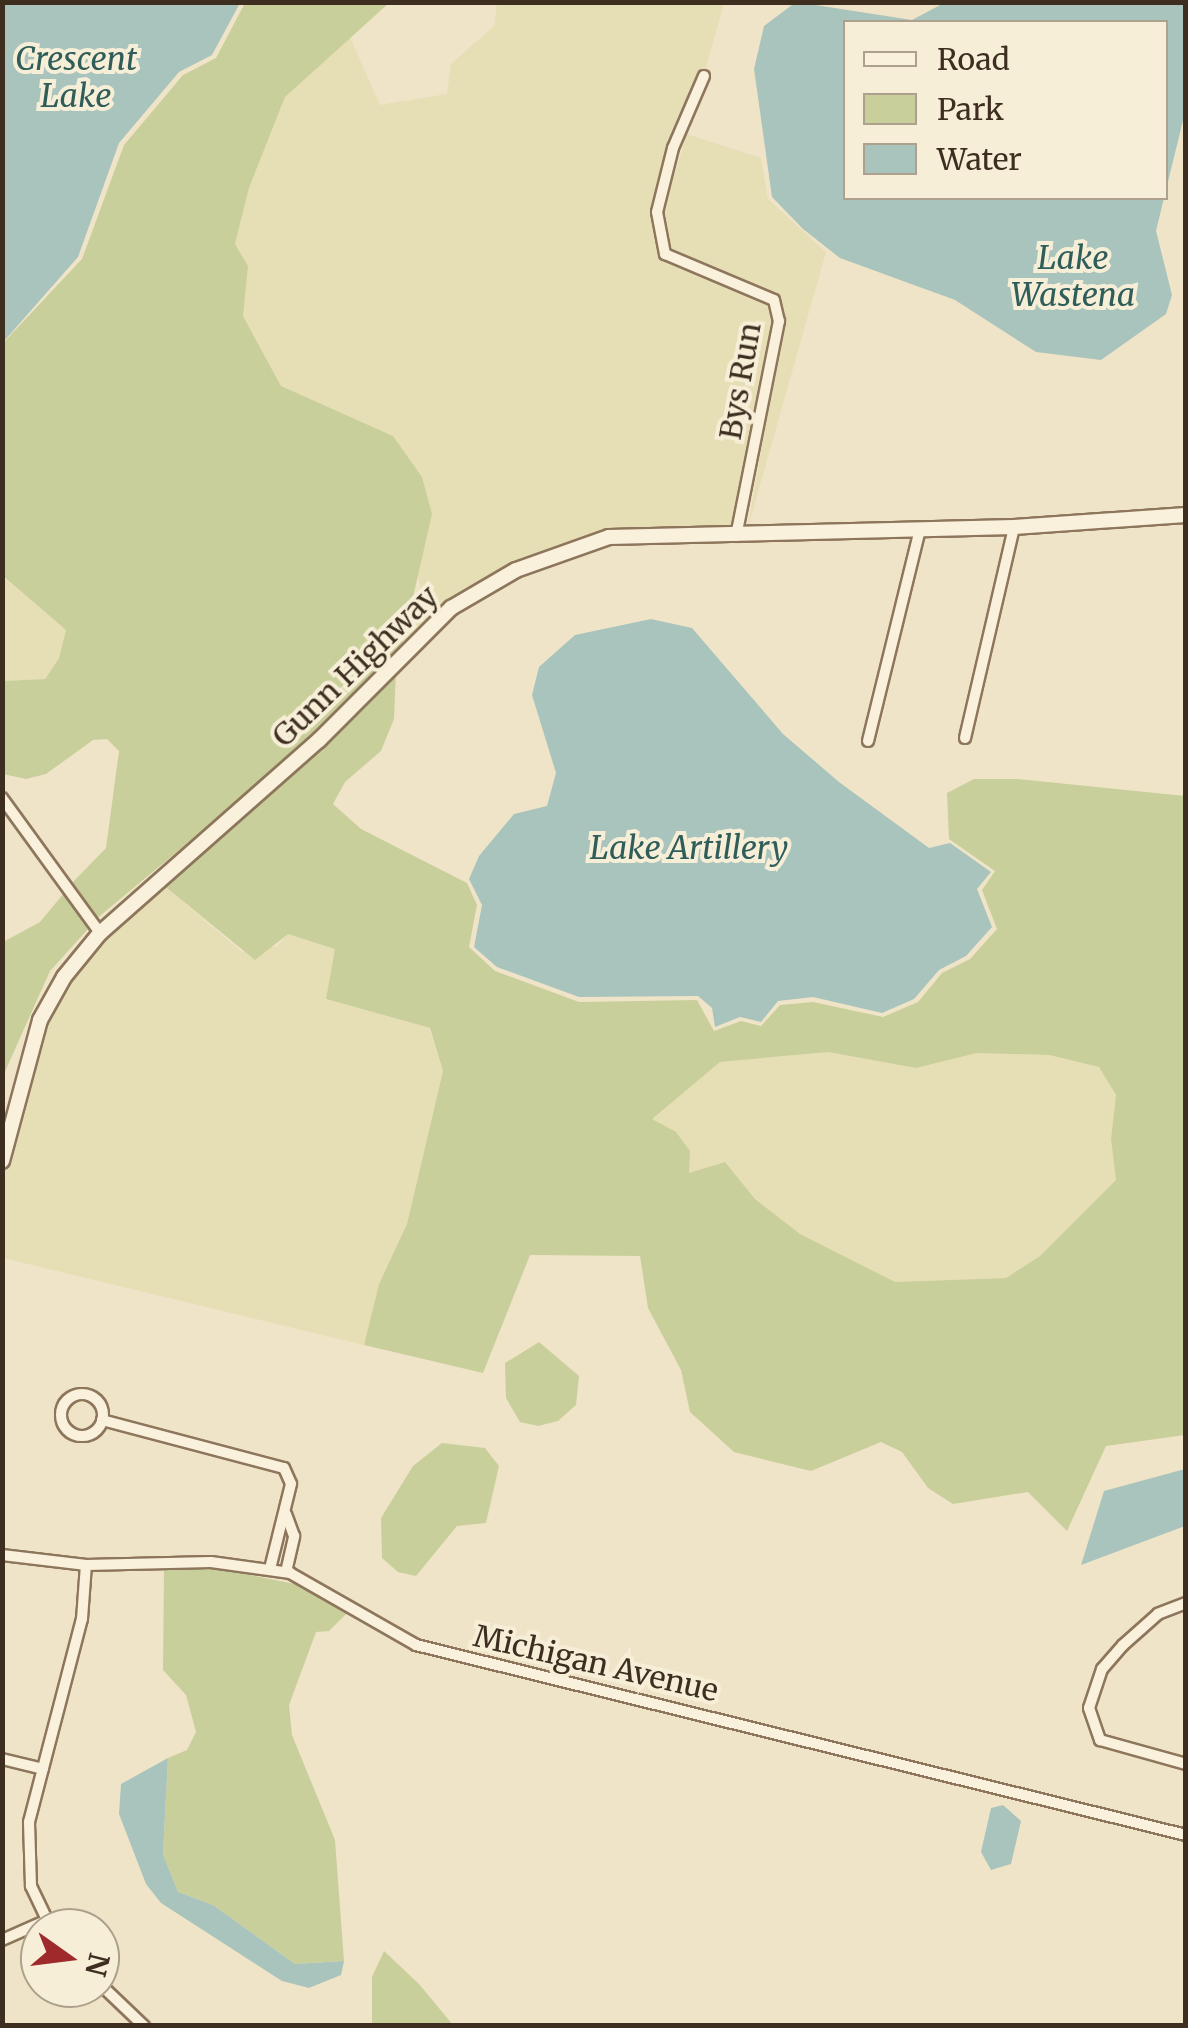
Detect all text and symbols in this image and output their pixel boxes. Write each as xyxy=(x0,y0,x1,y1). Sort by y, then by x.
legend xyxy=(843,20,1168,200)
text: Road xyxy=(937,40,1010,78)
water label: Crescent Lake xyxy=(15,41,137,116)
text: Park xyxy=(937,90,1004,128)
text: Water xyxy=(937,140,1022,178)
water label: Lake Wastena xyxy=(1011,240,1135,315)
street label: Bys Run xyxy=(712,320,768,442)
street label: Gunn Highway xyxy=(265,578,445,754)
water label: Lake Artillery xyxy=(590,829,788,867)
street label: Michigan Avenue xyxy=(470,1617,722,1709)
north arrow xyxy=(20,1908,120,2008)
text: N xyxy=(77,1950,117,1980)

